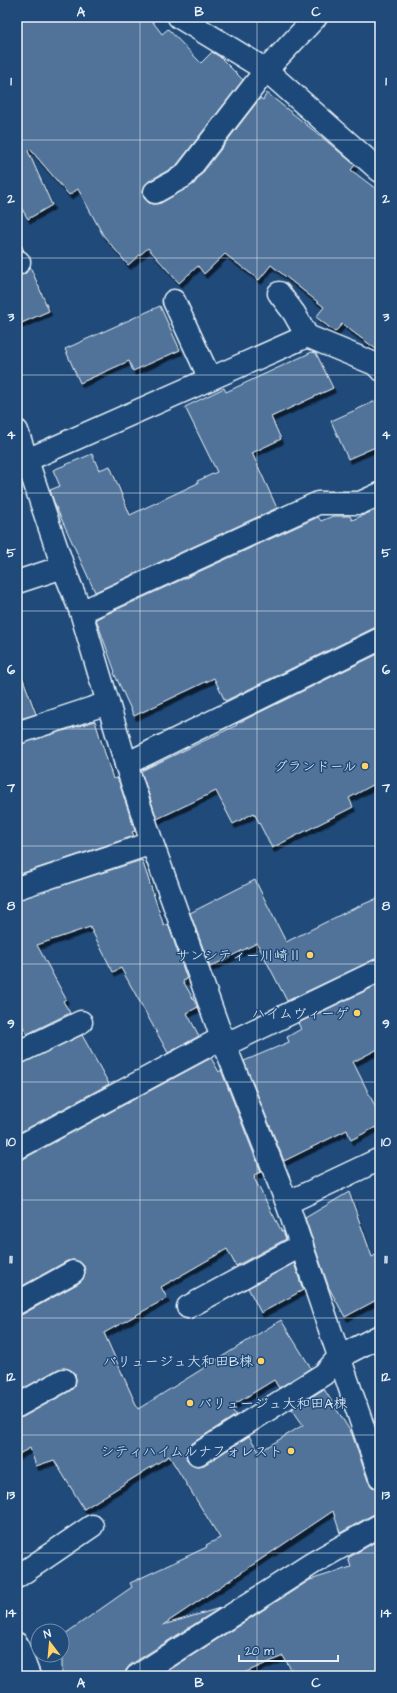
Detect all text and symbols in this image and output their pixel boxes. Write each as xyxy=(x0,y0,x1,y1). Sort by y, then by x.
text: A xyxy=(77,3,86,21)
text: B xyxy=(194,3,204,21)
text: C xyxy=(311,3,321,21)
text: 1 xyxy=(10,72,12,90)
text: 1 xyxy=(385,72,387,90)
text: 2 xyxy=(6,190,15,208)
text: 2 xyxy=(381,190,390,208)
text: 3 xyxy=(7,308,15,326)
text: 3 xyxy=(382,308,390,326)
text: 4 xyxy=(7,426,16,444)
text: 4 xyxy=(382,426,391,444)
text: 5 xyxy=(6,544,16,562)
text: 5 xyxy=(381,544,391,562)
text: 6 xyxy=(7,661,16,679)
text: 6 xyxy=(382,661,391,679)
place label: グランドール xyxy=(274,757,357,777)
marker: グランドール xyxy=(360,761,370,771)
text: 7 xyxy=(6,779,16,797)
text: 7 xyxy=(381,779,391,797)
text: 8 xyxy=(7,897,16,915)
text: 8 xyxy=(382,897,391,915)
place label: サンシティー川崎Ⅱ xyxy=(176,946,302,966)
marker: サンシティー川崎Ⅱ xyxy=(305,950,315,960)
place label: ハイムヴィーゲ xyxy=(252,1004,349,1024)
marker: ハイムヴィーゲ xyxy=(352,1008,362,1018)
text: 9 xyxy=(7,1015,15,1033)
text: 9 xyxy=(382,1015,390,1033)
text: 10 xyxy=(6,1133,17,1151)
text: 10 xyxy=(381,1133,392,1151)
text: 11 xyxy=(9,1250,13,1268)
text: 11 xyxy=(384,1250,388,1268)
place label: バリュージュ大和田B棟 xyxy=(103,1352,254,1372)
marker: バリュージュ大和田B棟 xyxy=(256,1356,266,1366)
text: 12 xyxy=(6,1368,16,1386)
text: 12 xyxy=(381,1368,391,1386)
place label: バリュージュ大和田A棟 xyxy=(198,1394,348,1414)
marker: バリュージュ大和田A棟 xyxy=(185,1398,195,1408)
place label: シティハイムルナフォレスト xyxy=(100,1442,283,1462)
marker: シティハイムルナフォレスト xyxy=(286,1446,296,1456)
text: 13 xyxy=(7,1486,16,1504)
text: 13 xyxy=(382,1486,391,1504)
text: 14 xyxy=(6,1604,16,1622)
text: 14 xyxy=(381,1604,391,1622)
north arrow xyxy=(30,1623,70,1663)
text: N xyxy=(42,1626,53,1642)
scale bar xyxy=(239,1637,338,1663)
text: 20 m xyxy=(245,1643,274,1660)
text: A xyxy=(77,1674,86,1692)
text: B xyxy=(194,1674,204,1692)
text: C xyxy=(311,1674,321,1692)

